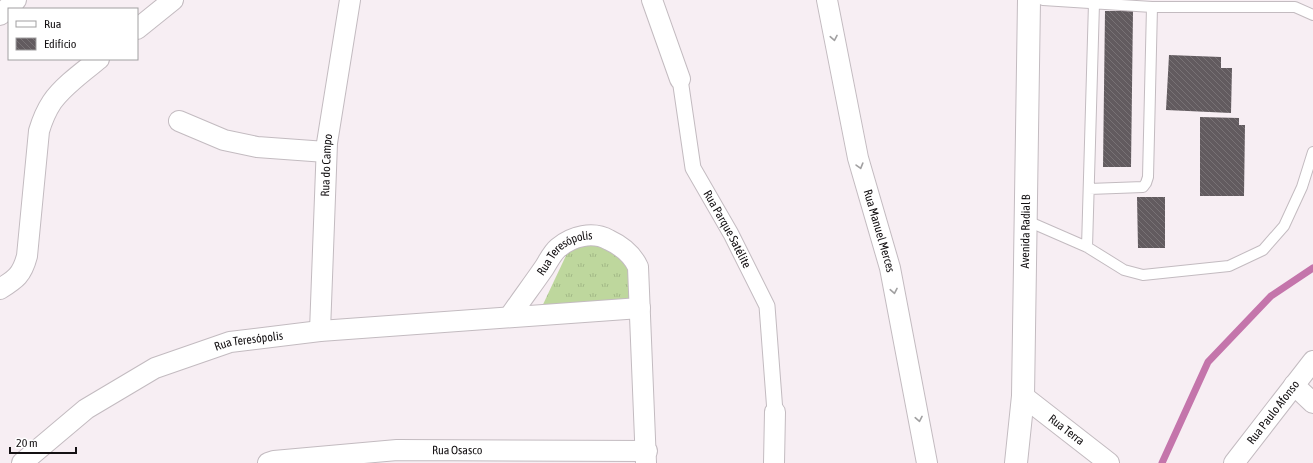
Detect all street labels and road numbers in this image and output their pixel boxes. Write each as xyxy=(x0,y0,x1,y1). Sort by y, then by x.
street label: Rua do Campo xyxy=(318,132,335,197)
street label: Rua Parque Satélite xyxy=(700,188,754,270)
street label: Rua Manuel Merces xyxy=(861,188,898,274)
street label: Avenida Radial B xyxy=(1018,194,1033,268)
street label: Rua Teresópolis xyxy=(534,228,592,278)
street label: Rua Teresópolis xyxy=(212,329,284,354)
street label: Rua Paulo Afonso xyxy=(1244,377,1303,447)
street label: Rua Terra xyxy=(1046,412,1087,448)
street label: Rua Osasco xyxy=(432,443,483,457)

